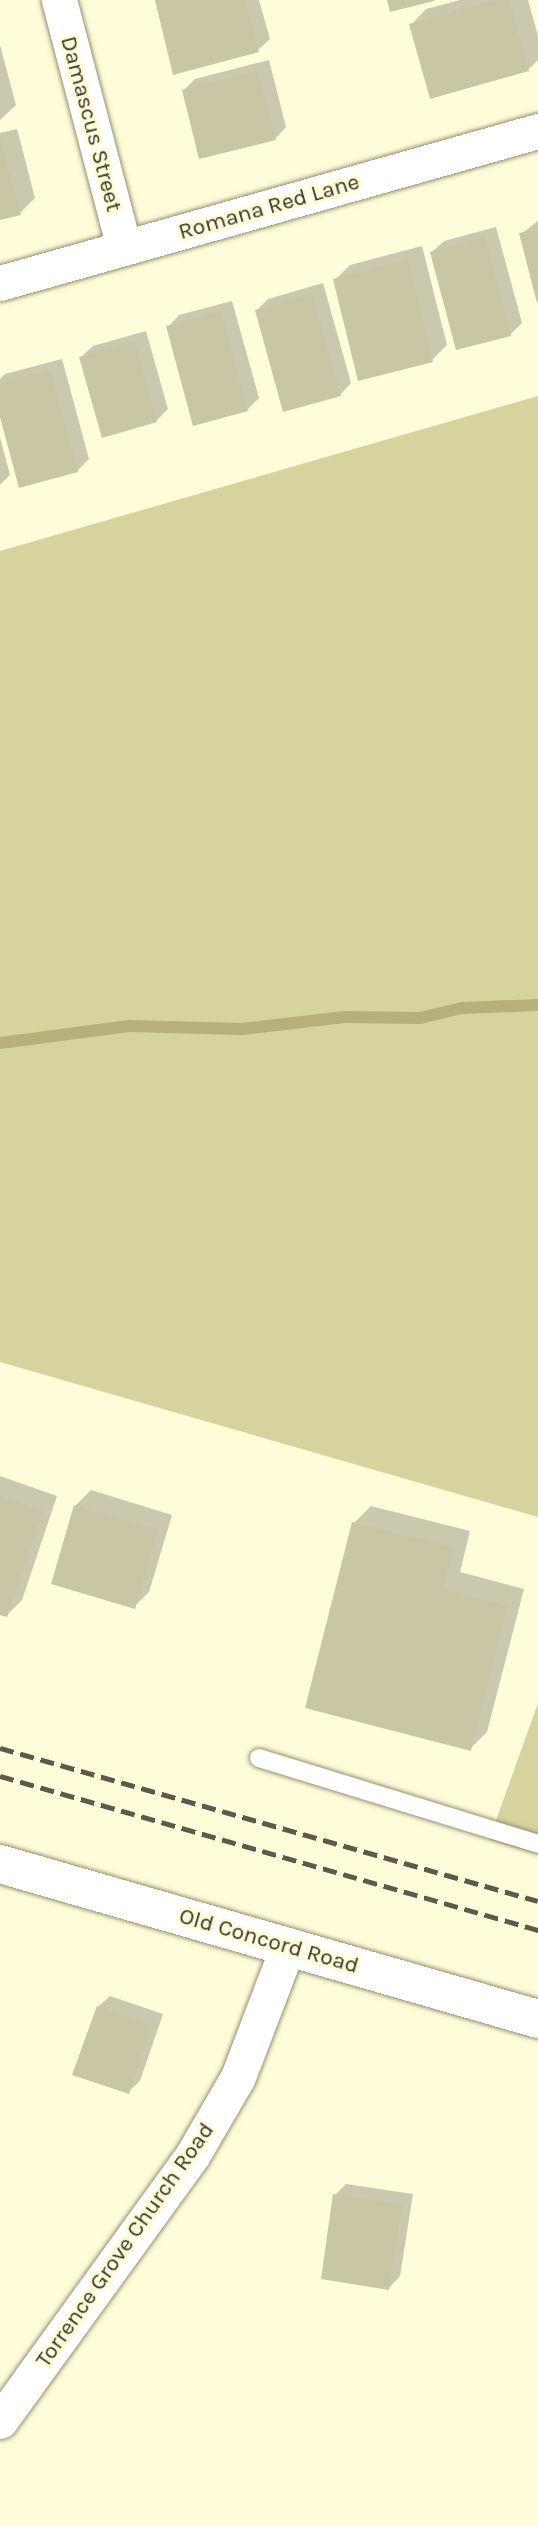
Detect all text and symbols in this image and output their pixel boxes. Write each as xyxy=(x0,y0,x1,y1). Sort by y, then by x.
street label: Damascus Street xyxy=(54,33,128,215)
street label: Romana Red Lane xyxy=(175,168,363,246)
street label: Old Concord Road xyxy=(176,1902,362,1980)
street label: Torrence Grove Church Road xyxy=(30,2117,220,2373)

